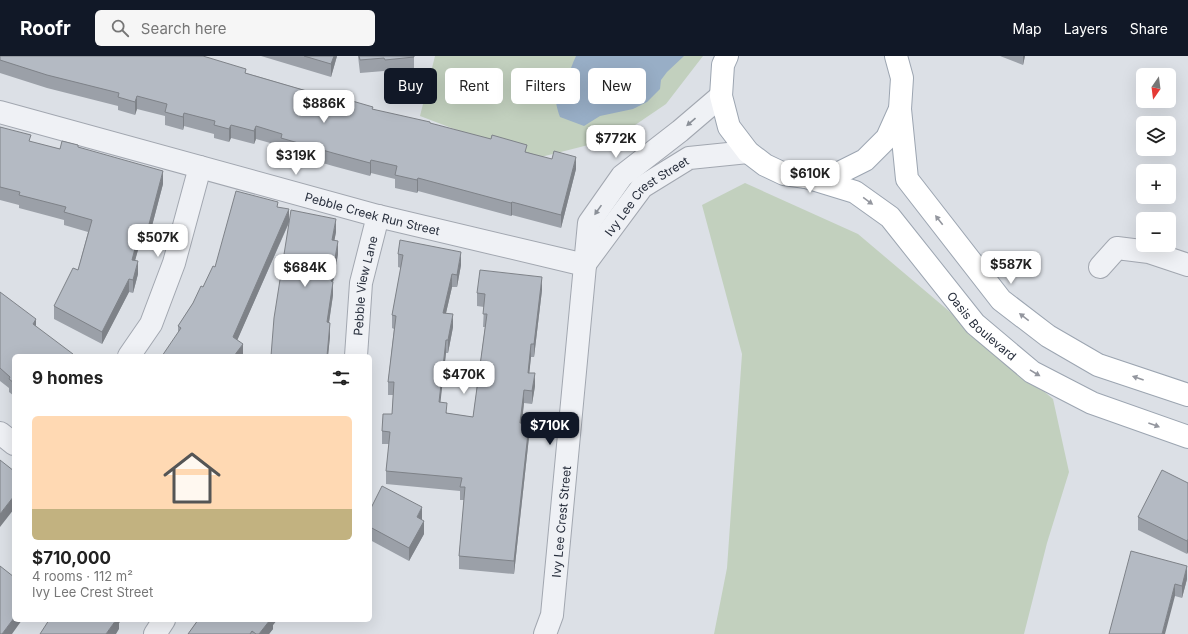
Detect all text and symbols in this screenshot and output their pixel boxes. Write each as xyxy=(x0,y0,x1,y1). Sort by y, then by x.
search box xyxy=(95,10,375,46)
text: Roofr xyxy=(20,17,71,40)
icon: search xyxy=(109,17,131,39)
text: Search here xyxy=(141,19,227,38)
text: Map xyxy=(1013,20,1042,37)
text: Layers xyxy=(1064,20,1108,37)
text: Share xyxy=(1130,20,1168,37)
chip: Buy xyxy=(384,68,437,104)
chip: Rent xyxy=(445,68,503,104)
chip: Filters xyxy=(511,68,580,104)
chip: New xyxy=(588,68,646,104)
north arrow xyxy=(1136,68,1176,108)
map controls xyxy=(1136,68,1176,252)
pin: $886K xyxy=(296,90,352,124)
text: $886K xyxy=(302,95,346,111)
button: layers xyxy=(1136,116,1176,156)
one-way arrow xyxy=(686,117,696,126)
pin: $772K xyxy=(588,125,644,159)
text: $772K xyxy=(595,130,637,146)
pin: $319K xyxy=(268,142,324,176)
text: $319K xyxy=(276,147,316,163)
street label: Ivy Lee Crest Street xyxy=(601,153,691,239)
pin: $610K xyxy=(782,160,838,194)
button: + xyxy=(1136,164,1176,204)
text: $610K xyxy=(790,165,830,181)
street label: Pebble Creek Run Street xyxy=(303,189,441,238)
one-way arrow xyxy=(862,197,873,205)
one-way arrow xyxy=(593,205,602,216)
button: − xyxy=(1136,212,1176,252)
one-way arrow xyxy=(935,215,943,226)
pin: $507K xyxy=(130,224,186,258)
text: $507K xyxy=(137,229,179,245)
street label: Pebble View Lane xyxy=(350,234,380,336)
pin: $587K xyxy=(983,251,1039,285)
pin: $684K xyxy=(277,254,333,288)
text: $587K xyxy=(990,256,1032,272)
text: $684K xyxy=(283,259,327,275)
street label: Oasis Boulevard xyxy=(944,288,1020,363)
one-way arrow xyxy=(1019,313,1030,322)
pin: $470K xyxy=(436,361,492,395)
text: $470K xyxy=(443,366,485,382)
icon: filters xyxy=(330,367,352,389)
text: 9 homes xyxy=(32,368,103,388)
one-way arrow xyxy=(1029,370,1041,377)
one-way arrow xyxy=(1131,375,1143,381)
pin: $710K xyxy=(522,412,578,446)
text: $710K xyxy=(530,417,570,433)
one-way arrow xyxy=(1148,422,1160,428)
icon: home xyxy=(156,442,228,514)
street label: Ivy Lee Crest Street xyxy=(548,465,574,578)
text: $710,000 xyxy=(32,548,111,568)
text: 4 rooms · 112 m² xyxy=(32,568,133,584)
text: Ivy Lee Crest Street xyxy=(32,584,153,600)

